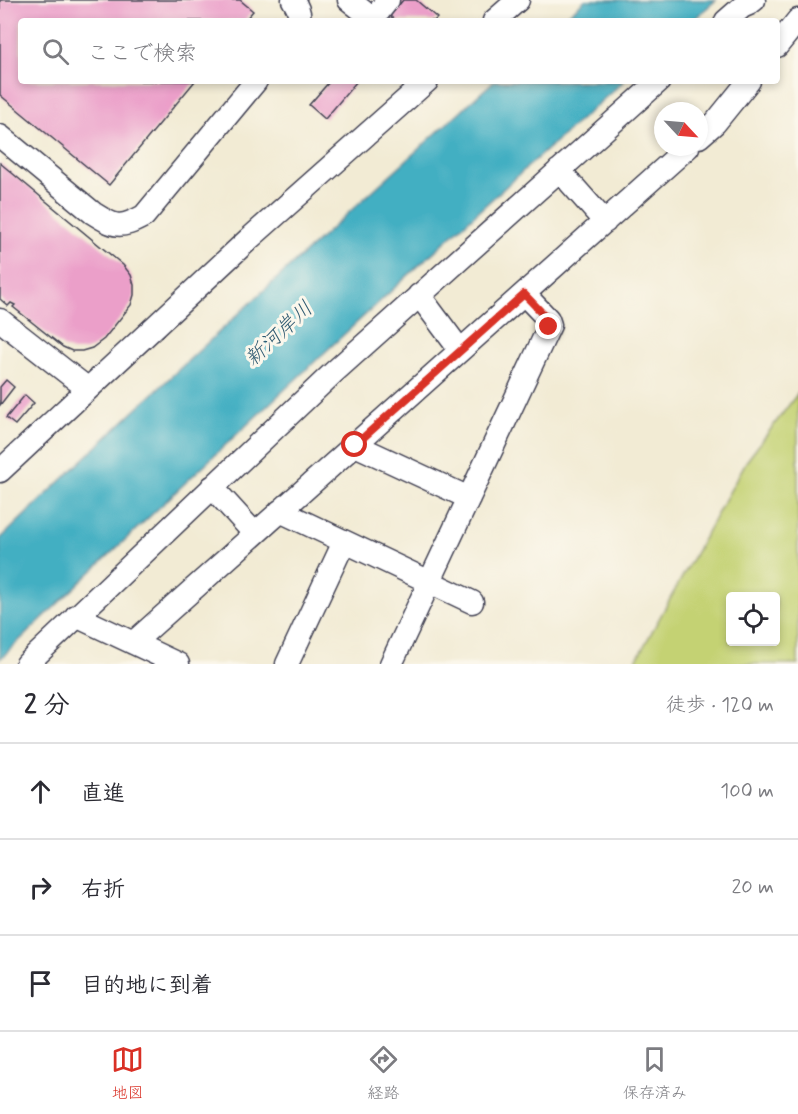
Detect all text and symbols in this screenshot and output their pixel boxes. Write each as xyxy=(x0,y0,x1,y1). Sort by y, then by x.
search box xyxy=(18,18,780,84)
icon: search xyxy=(39,35,72,68)
text: ここで検索 xyxy=(87,40,197,68)
north arrow xyxy=(654,102,708,156)
water label: 新河岸川 xyxy=(239,295,319,373)
route end xyxy=(535,313,561,339)
route start xyxy=(341,431,367,457)
map controls xyxy=(726,592,780,646)
button: locate xyxy=(726,592,780,646)
text: 2 分 xyxy=(24,689,70,723)
text: 徒歩 · 120 m xyxy=(666,692,774,719)
icon: ahead xyxy=(24,775,57,808)
text: 100 m xyxy=(720,778,774,805)
text: 直進 xyxy=(81,780,125,808)
icon: right xyxy=(24,871,57,904)
text: 20 m xyxy=(731,874,774,901)
text: 右折 xyxy=(81,876,125,904)
icon: arrive xyxy=(24,967,57,1000)
text: 目的地に到着 xyxy=(81,972,213,1000)
tab: 地図 xyxy=(111,1043,144,1104)
tab: 経路 xyxy=(367,1043,400,1104)
tab: 保存済み xyxy=(623,1043,687,1104)

